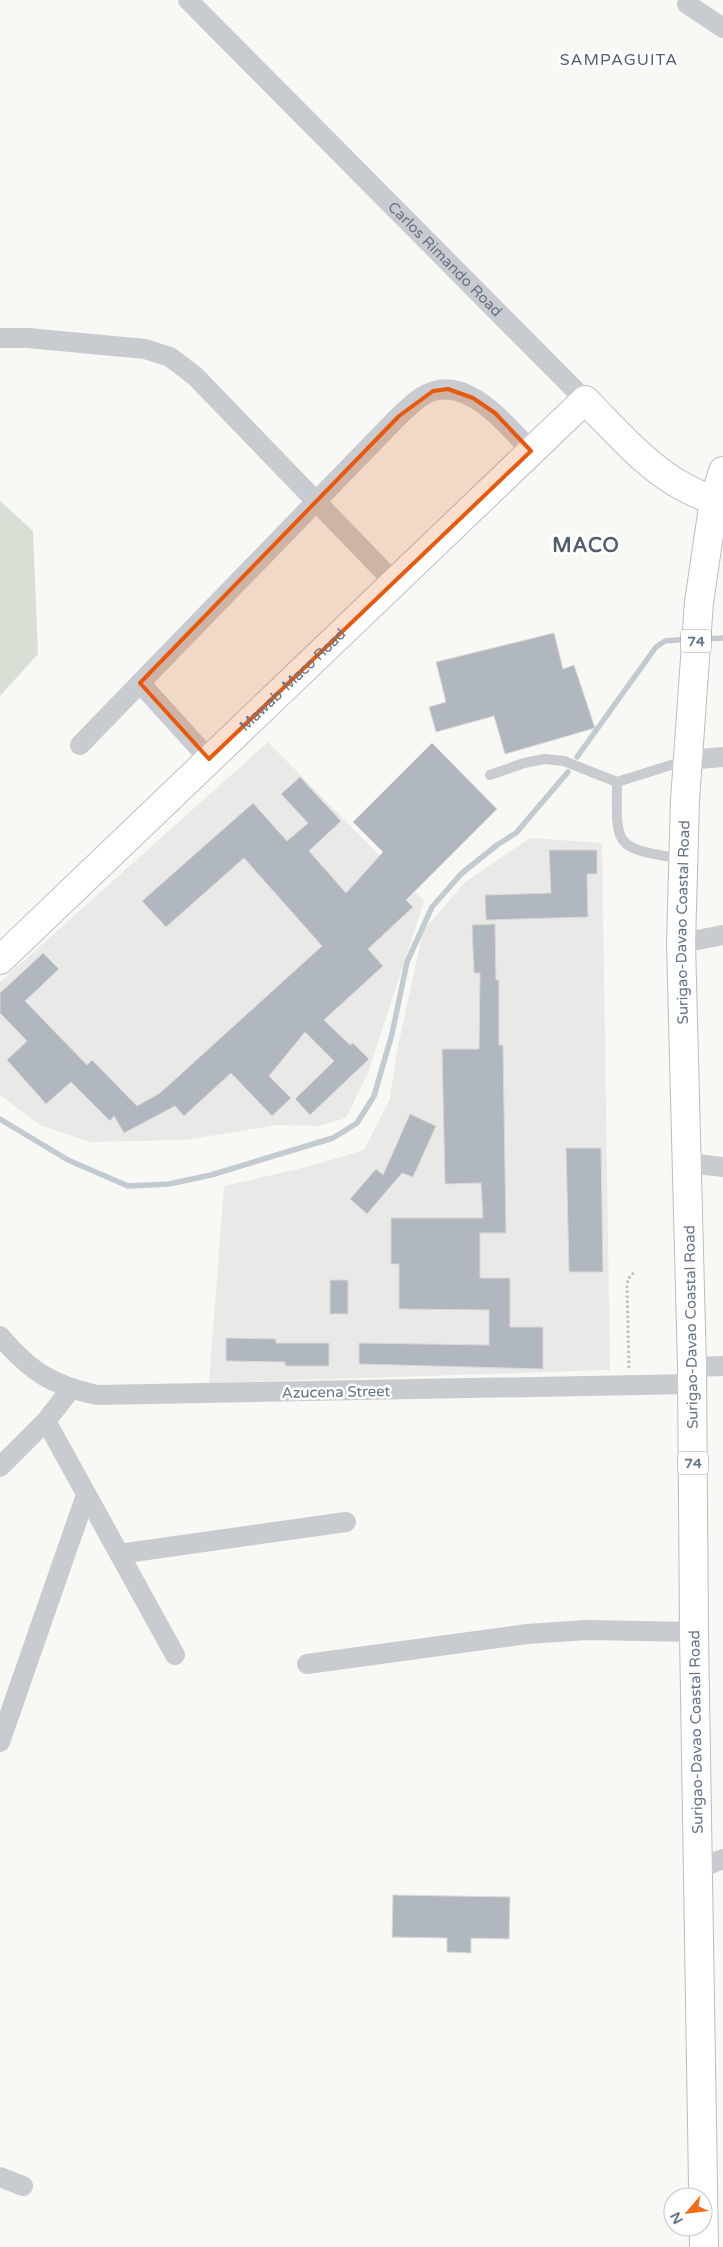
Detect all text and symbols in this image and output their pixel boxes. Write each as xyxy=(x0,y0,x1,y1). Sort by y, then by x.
district label: SAMPAGUITA xyxy=(560,50,678,70)
street label: Carlos Rimando Road xyxy=(384,198,506,320)
district label: MACO xyxy=(552,534,620,558)
street label: Mawab-Maco Road xyxy=(236,625,349,735)
road number: 74 xyxy=(681,630,711,652)
street label: Surigao-Davao Coastal Road xyxy=(672,820,693,1024)
street label: Surigao-Davao Coastal Road xyxy=(680,1225,702,1429)
street label: Azucena Street xyxy=(282,1382,391,1402)
road number: 74 xyxy=(678,1452,708,1475)
street label: Surigao-Davao Coastal Road xyxy=(685,1630,707,1834)
north arrow xyxy=(663,2187,713,2237)
text: N xyxy=(667,2209,687,2227)

